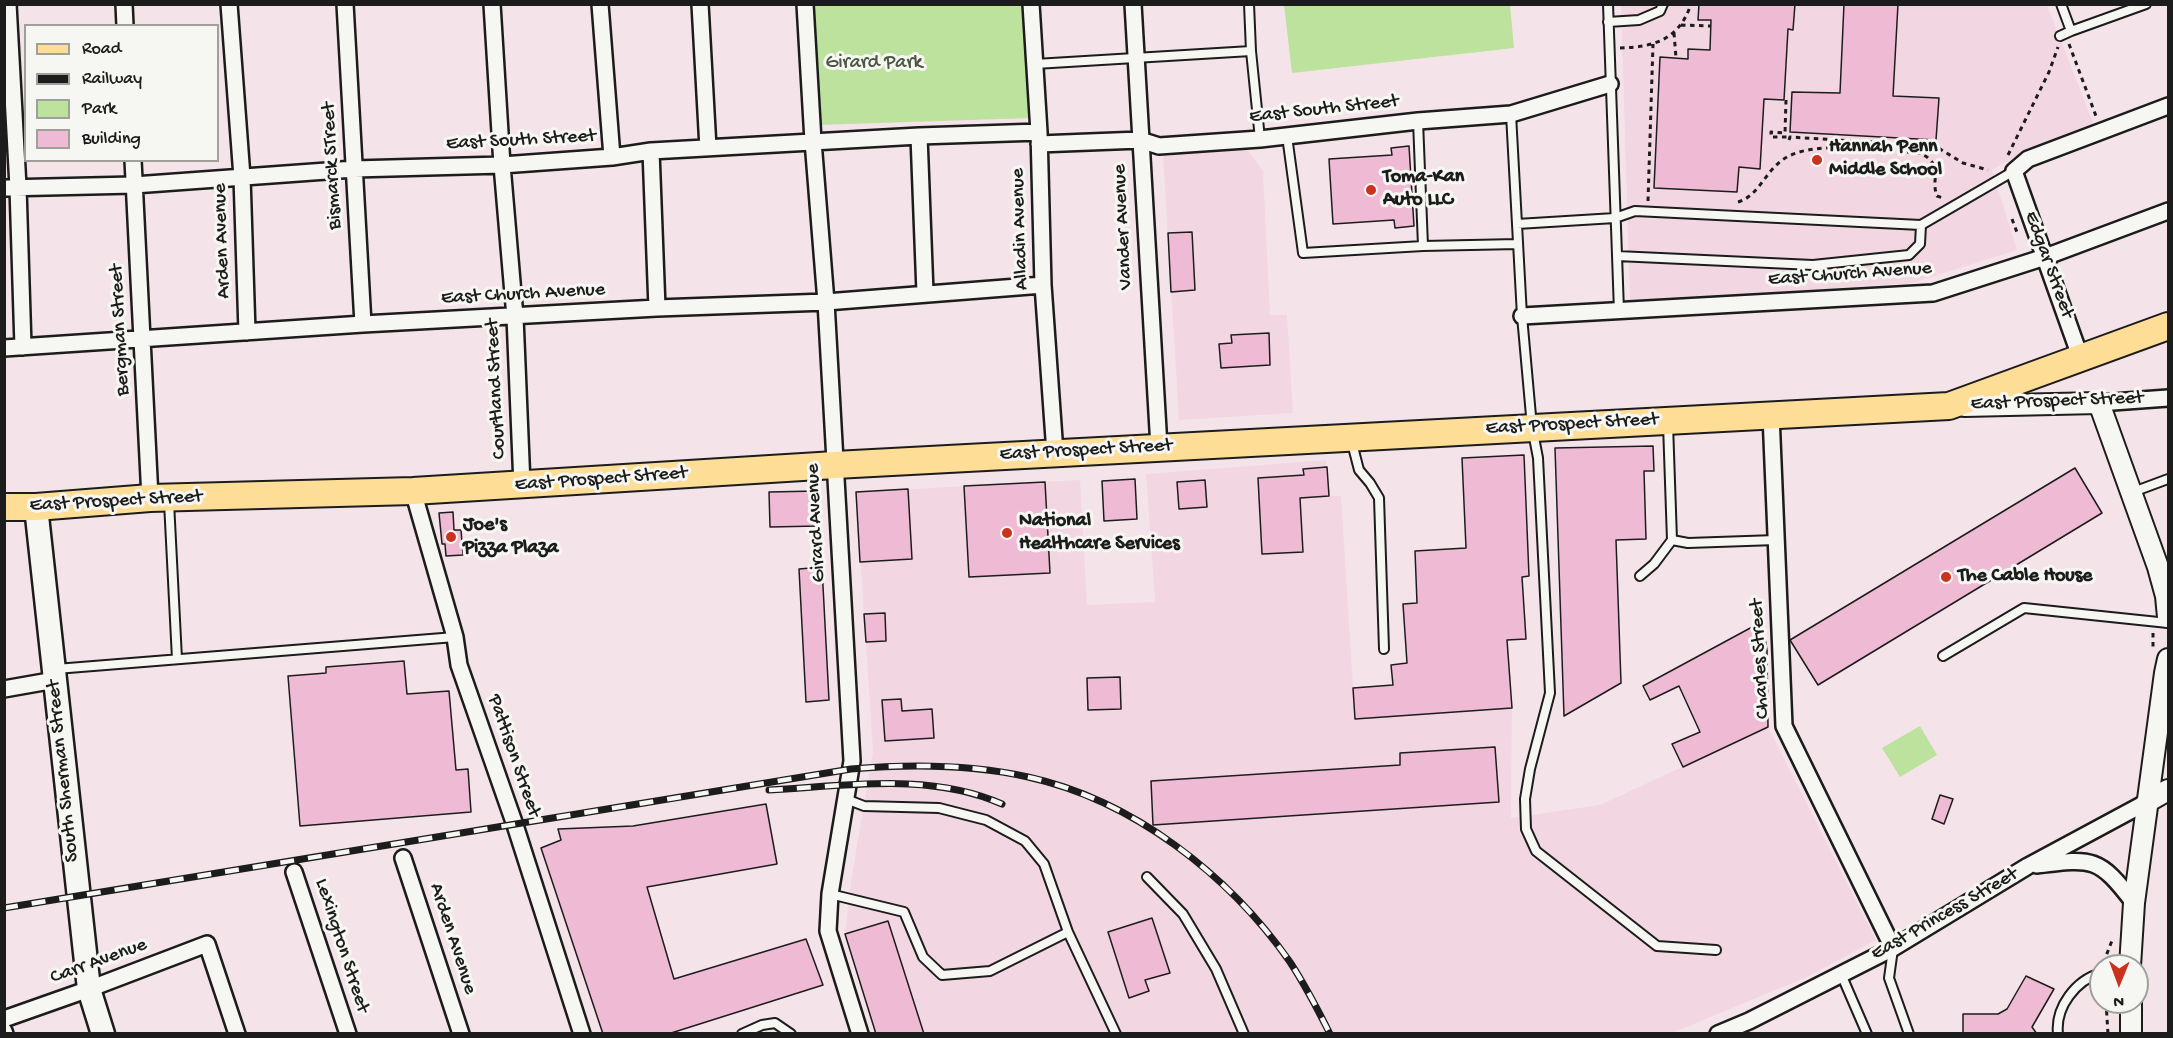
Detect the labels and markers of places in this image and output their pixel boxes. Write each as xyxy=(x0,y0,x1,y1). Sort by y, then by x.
place label: Hannah Penn Middle School xyxy=(1829,136,1942,183)
marker: Hannah Penn Middle School xyxy=(1810,153,1824,167)
place label: Toma-Kan Auto LLC xyxy=(1383,166,1464,213)
marker: Toma-Kan Auto LLC xyxy=(1364,183,1378,197)
place label: National Healthcare Services xyxy=(1019,510,1180,557)
place label: Joe's Pizza Plaza xyxy=(463,514,558,561)
marker: National Healthcare Services xyxy=(1000,526,1014,540)
marker: Joe's Pizza Plaza xyxy=(444,530,458,544)
place label: The Cable House xyxy=(1958,565,2092,589)
marker: The Cable House xyxy=(1939,570,1953,584)

